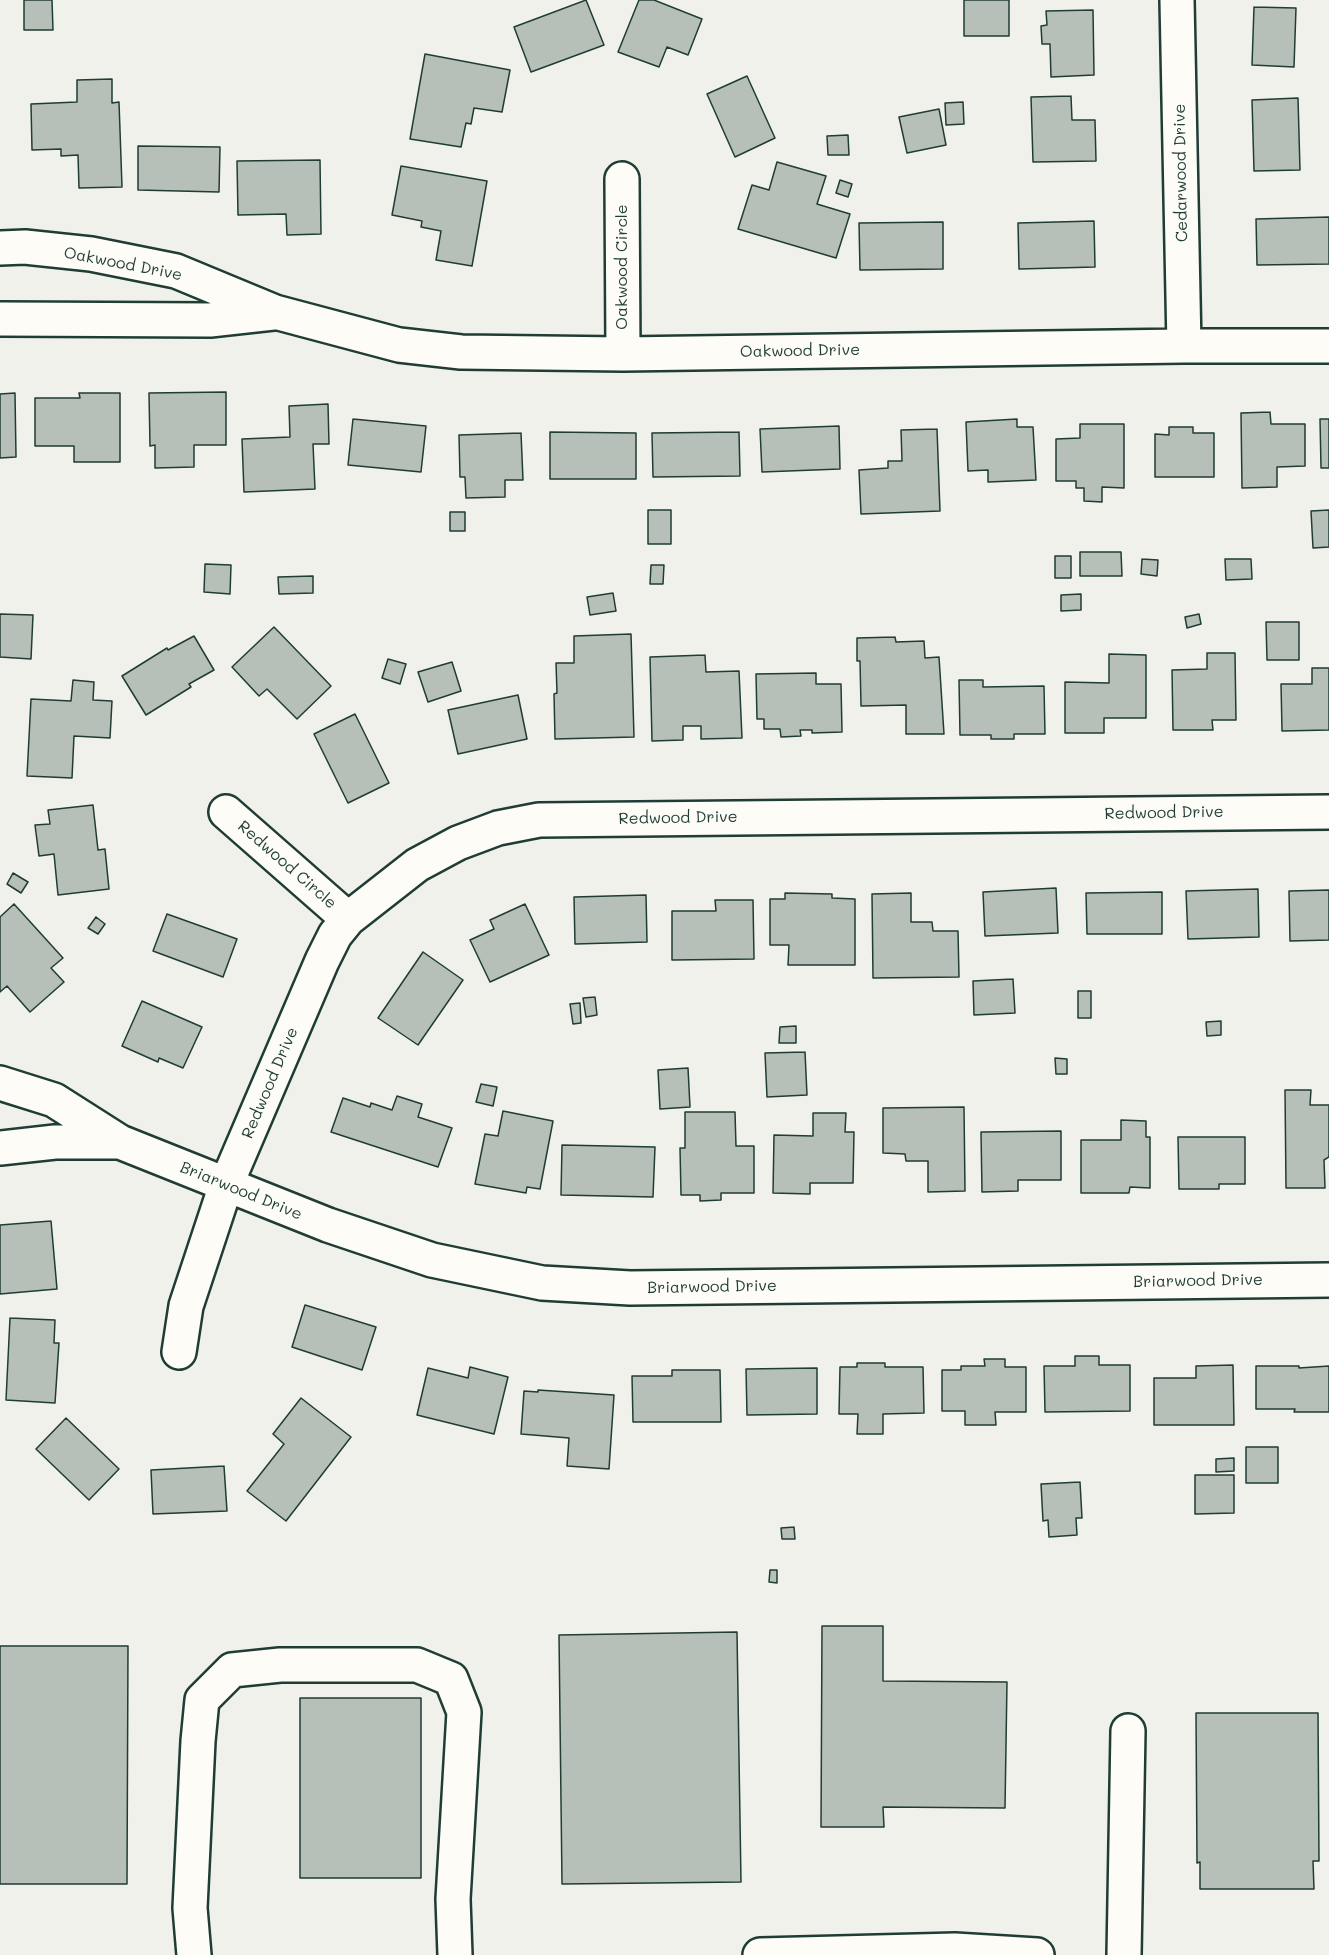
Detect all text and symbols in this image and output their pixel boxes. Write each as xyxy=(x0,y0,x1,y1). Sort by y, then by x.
street label: Cedarwood Drive xyxy=(1170,104,1192,242)
street label: Oakwood Circle xyxy=(612,204,632,330)
street label: Oakwood Drive xyxy=(62,243,184,285)
street label: Oakwood Drive xyxy=(740,340,860,362)
street label: Redwood Drive xyxy=(1104,802,1224,824)
street label: Redwood Drive xyxy=(618,807,738,829)
street label: Redwood Circle xyxy=(234,817,340,913)
street label: Redwood Drive xyxy=(238,1024,302,1142)
street label: Briarwood Drive xyxy=(177,1158,305,1224)
street label: Briarwood Drive xyxy=(1133,1270,1263,1292)
street label: Briarwood Drive xyxy=(647,1276,777,1298)

